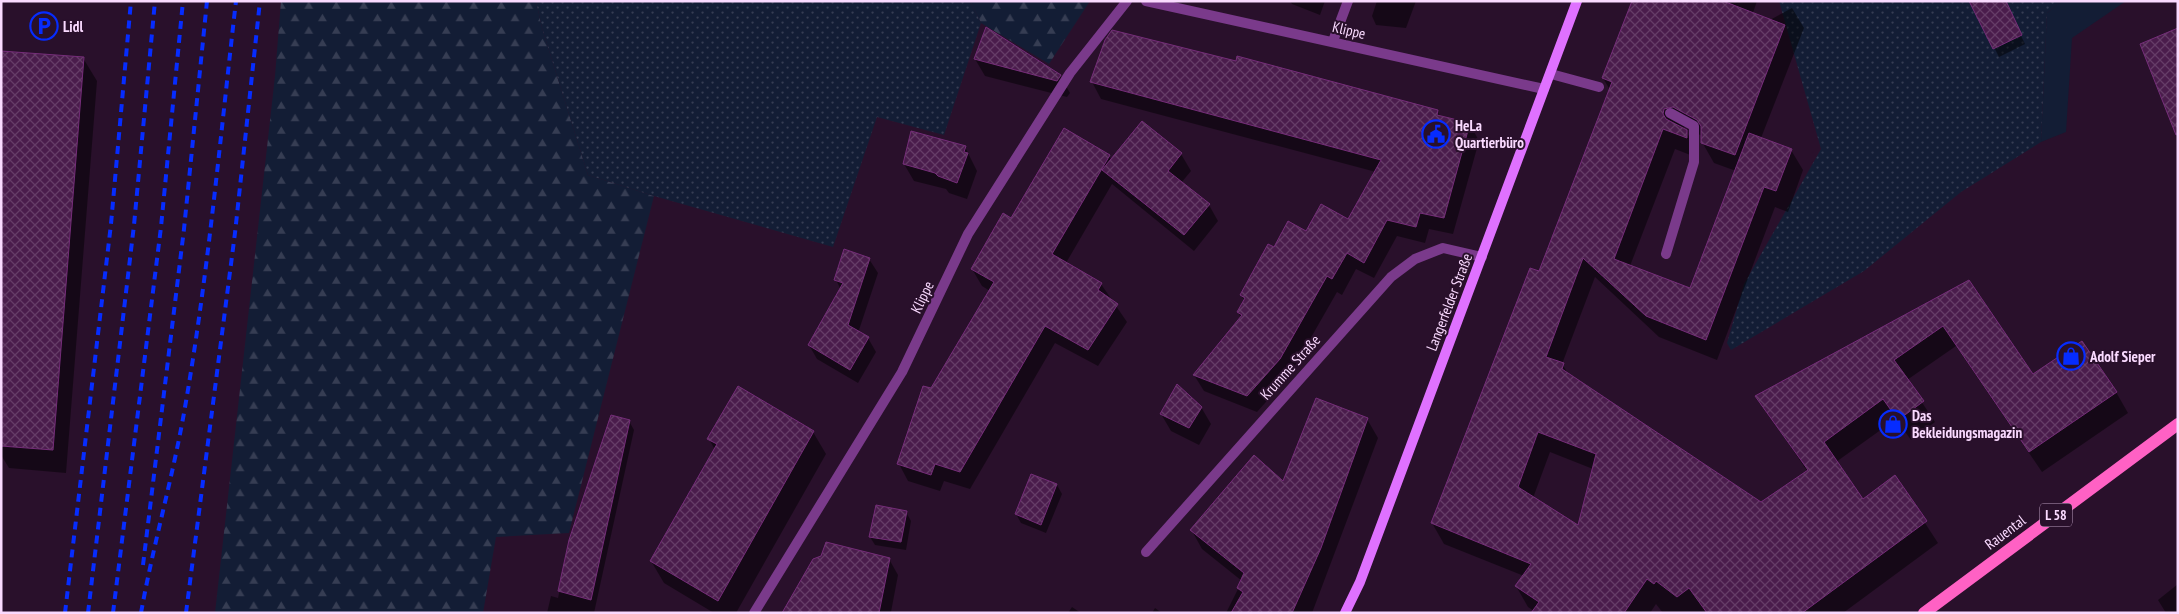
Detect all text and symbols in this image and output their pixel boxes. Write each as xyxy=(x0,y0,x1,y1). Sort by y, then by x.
parking icon: Lidl xyxy=(29,11,59,41)
place label: Lidl xyxy=(63,17,83,36)
street label: Klippe xyxy=(1331,17,1367,43)
place label: HeLa Quartierbüro xyxy=(1455,116,1524,152)
public building icon: HeLa Quartierbüro xyxy=(1421,119,1451,149)
street label: Langerfelder Straße xyxy=(1422,251,1476,353)
street label: Klippe xyxy=(906,278,938,316)
street label: Krumme Straße xyxy=(1256,331,1324,403)
shop icon: Adolf Sieper xyxy=(2056,341,2086,371)
place label: Adolf Sieper xyxy=(2089,347,2156,366)
place label: Das Bekleidungsmagazin xyxy=(1912,406,2022,442)
shop icon: Das Bekleidungsmagazin xyxy=(1878,409,1908,439)
road number: L 58 xyxy=(2040,504,2072,526)
street label: Rauental xyxy=(1981,510,2030,553)

